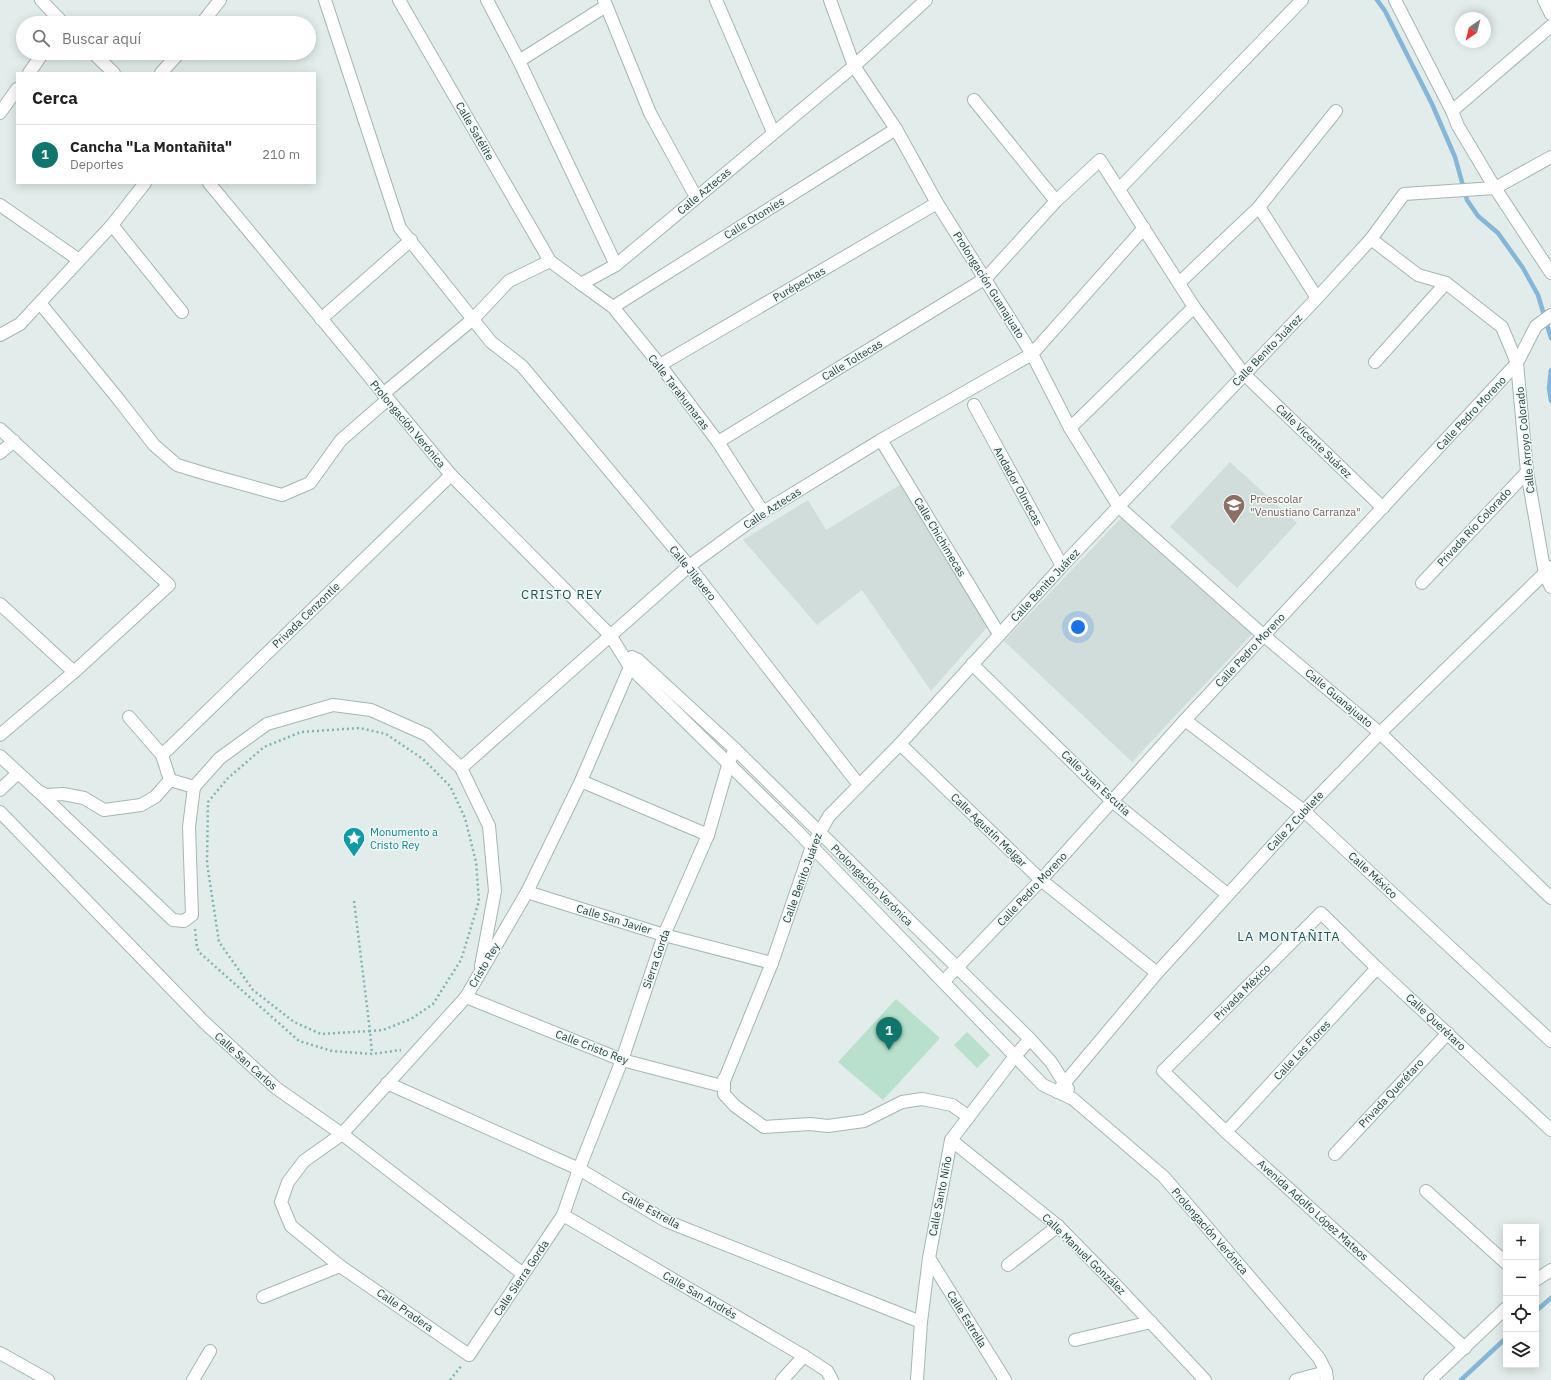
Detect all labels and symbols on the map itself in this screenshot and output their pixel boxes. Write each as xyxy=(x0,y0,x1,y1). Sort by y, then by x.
north arrow xyxy=(1455,12,1491,48)
street label: Calle Satélite xyxy=(453,99,497,163)
street label: Calle Aztecas xyxy=(674,164,734,218)
street label: Calle Otomíes xyxy=(721,194,787,242)
street label: Prolongación Guanajuato xyxy=(950,229,1028,341)
street label: Purépechas xyxy=(770,263,828,305)
street label: Calle Benito Juárez xyxy=(1229,311,1305,389)
street label: Calle Toltecas xyxy=(819,336,885,384)
street label: Calle Tarahumaras xyxy=(645,352,713,432)
street label: Calle Pedro Moreno xyxy=(1433,373,1509,453)
street label: Prolongación Verónica xyxy=(367,377,449,471)
street label: Calle Arroyo Colorado xyxy=(1512,386,1538,494)
street label: Calle Vicente Suárez xyxy=(1273,401,1355,481)
street label: Andador Olmecas xyxy=(991,444,1045,528)
street label: Calle Aztecas xyxy=(740,484,804,532)
street label: Privada Río Colorado xyxy=(1434,485,1514,569)
school or university icon: Preescolar "Venustiano Carranza" xyxy=(1221,492,1247,525)
place label: Preescolar "Venustiano Carranza" xyxy=(1250,492,1361,519)
street label: Calle Chichimecas xyxy=(911,495,969,579)
street label: Calle Jilguero xyxy=(667,543,719,603)
street label: Calle Benito Juárez xyxy=(1008,546,1082,624)
street label: Privada Cenzontle xyxy=(269,579,343,651)
district label: CRISTO REY xyxy=(521,586,603,603)
street label: Calle Pedro Moreno xyxy=(1212,610,1288,690)
your location xyxy=(1068,617,1088,637)
street label: Calle Guanajuato xyxy=(1302,666,1376,730)
street label: Calle Juan Escutia xyxy=(1058,747,1134,819)
street label: Calle 2 Cubilete xyxy=(1263,788,1327,854)
street label: Calle Agustín Melgar xyxy=(948,790,1030,870)
place icon: Monumento a Cristo Rey xyxy=(341,825,367,858)
place label: Monumento a Cristo Rey xyxy=(370,825,438,852)
street label: Calle Benito Juárez xyxy=(779,831,825,925)
street label: Prolongación Verónica xyxy=(828,841,916,929)
street label: Calle Pedro Moreno xyxy=(994,849,1070,929)
street label: Calle México xyxy=(1346,849,1400,901)
street label: Calle San Javier xyxy=(575,901,653,937)
street label: Sierra Gorda xyxy=(639,927,673,990)
district label: LA MONTAÑITA xyxy=(1237,928,1341,945)
street label: Cristo Rey xyxy=(465,939,503,990)
street label: Privada México xyxy=(1211,961,1273,1023)
street label: Calle Querétaro xyxy=(1403,991,1469,1053)
pin: 1 xyxy=(876,1017,902,1050)
street label: Calle Las Flores xyxy=(1271,1017,1333,1083)
street label: Calle Cristo Rey xyxy=(554,1027,631,1068)
street label: Calle San Carlos xyxy=(212,1029,280,1093)
street label: Privada Querétaro xyxy=(1355,1056,1427,1130)
street label: Calle Santo Niño xyxy=(925,1155,955,1237)
street label: Avenida Adolfo López Mateos xyxy=(1255,1156,1371,1264)
street label: Prolongación Verónica xyxy=(1169,1185,1251,1277)
street label: Calle Estrella xyxy=(619,1188,683,1232)
street label: Calle Manuel González xyxy=(1039,1210,1129,1298)
street label: Calle Sierra Gorda xyxy=(490,1237,552,1319)
street label: Calle San Andrés xyxy=(660,1268,740,1322)
street label: Calle Pradera xyxy=(374,1285,436,1335)
street label: Calle Estrella xyxy=(944,1288,990,1350)

